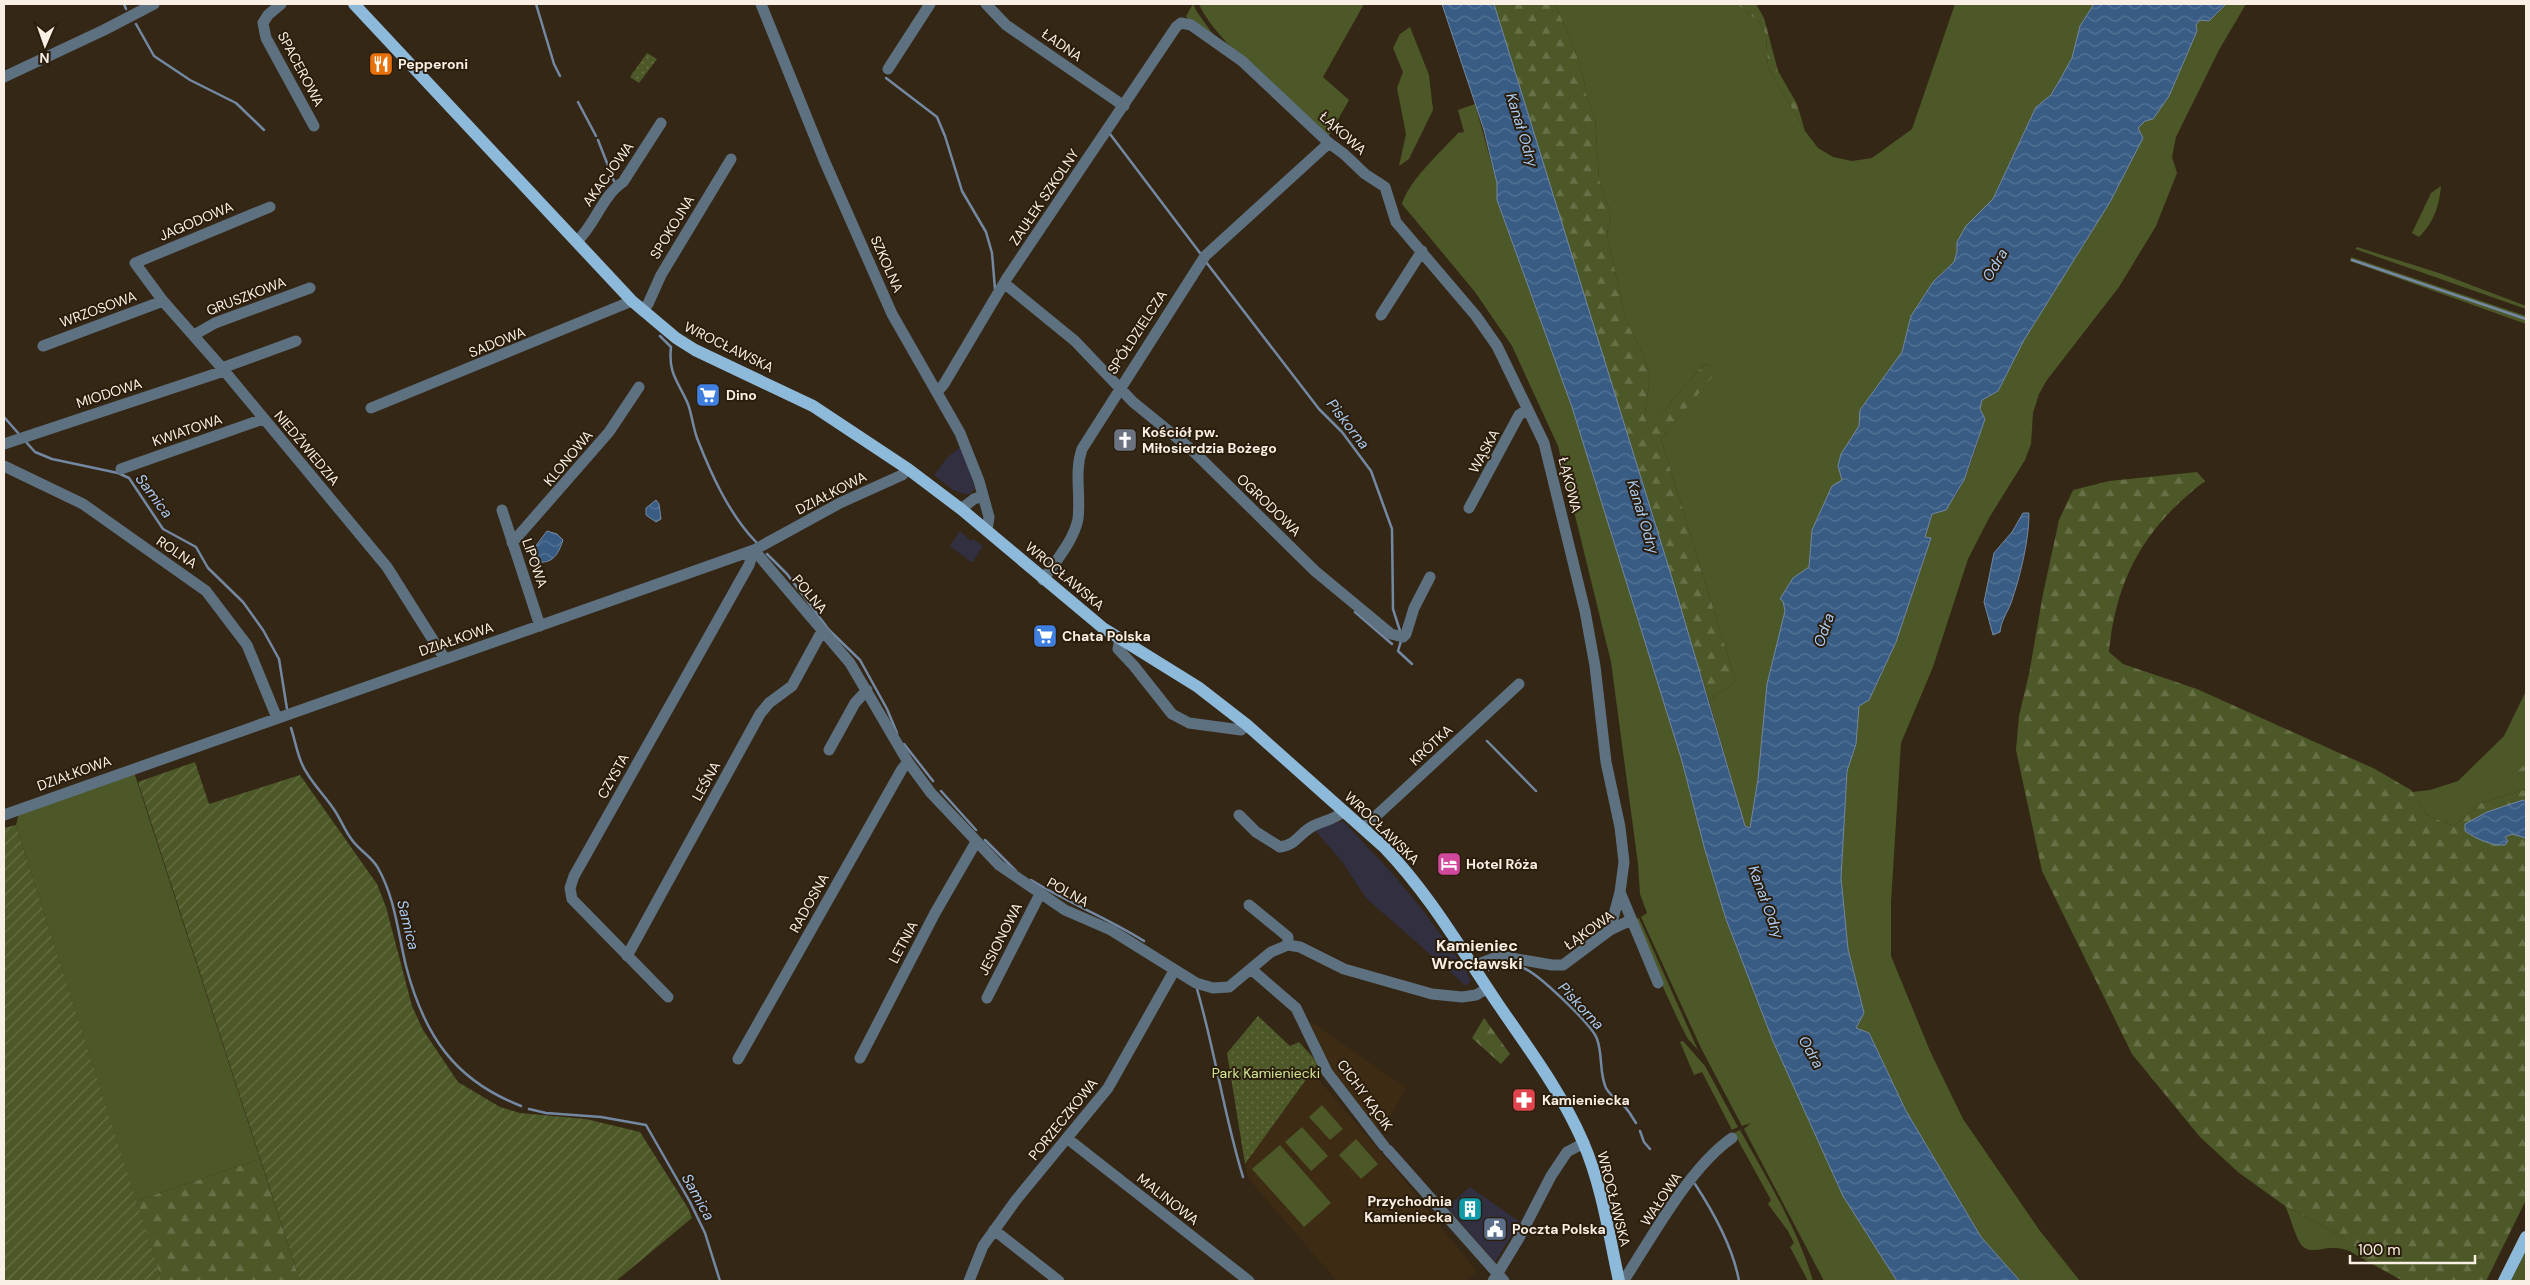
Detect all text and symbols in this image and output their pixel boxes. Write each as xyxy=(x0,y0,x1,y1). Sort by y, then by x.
north arrow xyxy=(20,20,70,70)
street label: ŁADNA xyxy=(1038,25,1086,65)
street label: SPACEROWA xyxy=(274,28,328,110)
text: N xyxy=(39,49,50,67)
restaurant icon: Pepperoni xyxy=(368,51,394,77)
place label: Pepperoni xyxy=(398,55,468,73)
water label: Kanał Odry xyxy=(1501,90,1543,170)
street label: ŁĄKOWA xyxy=(1316,107,1370,159)
street label: AKACJOWA xyxy=(578,138,638,210)
street label: ZAUŁEK SZKOLNY xyxy=(1005,145,1083,249)
street label: SPOKOJNA xyxy=(646,192,698,262)
street label: JAGODOWA xyxy=(156,197,236,245)
street label: SZKOLNA xyxy=(866,233,908,295)
water label: Odra xyxy=(1978,245,2012,285)
street label: GRUSZKOWA xyxy=(204,273,288,319)
street label: WRZOSOWA xyxy=(57,287,139,331)
street label: SPÓŁDZIELCZA xyxy=(1103,287,1171,377)
street label: WROCŁAWSKA xyxy=(681,317,777,377)
street label: SADOWA xyxy=(466,323,528,361)
street label: MIODOWA xyxy=(74,374,144,412)
supermarket icon: Dino xyxy=(695,382,721,408)
place label: Dino xyxy=(726,386,757,404)
water label: Piskorna xyxy=(1322,395,1374,453)
street label: NIEDŹWIEDZIA xyxy=(270,407,344,489)
street label: KWIATOWA xyxy=(150,410,224,450)
place label: Kościół pw. Miłosierdzia Bożego xyxy=(1142,423,1277,457)
street label: KLONOWA xyxy=(539,426,597,490)
street label: WĄSKA xyxy=(1465,426,1503,476)
church icon: Kościół pw. Miłosierdzia Bożego xyxy=(1112,427,1138,453)
street label: ŁĄKOWA xyxy=(1554,455,1586,515)
street label: DZIAŁKOWA xyxy=(792,467,870,519)
water label: Samica xyxy=(131,470,177,522)
street label: OGRODOWA xyxy=(1233,470,1305,540)
water label: Kanał Odry xyxy=(1622,477,1664,557)
street label: ROLNA xyxy=(153,532,201,572)
street label: LIPOWA xyxy=(518,536,552,590)
street label: WROCŁAWSKA xyxy=(1022,538,1108,614)
street label: POLNA xyxy=(789,571,831,617)
water label: Odra xyxy=(1809,610,1839,650)
street label: DZIAŁKOWA xyxy=(416,618,496,660)
supermarket icon: Chata Polska xyxy=(1032,623,1058,649)
place label: Chata Polska xyxy=(1062,627,1151,645)
street label: KRÓTKA xyxy=(1406,721,1456,769)
street label: CZYSTA xyxy=(593,750,633,802)
street label: DZIAŁKOWA xyxy=(35,751,113,795)
street label: LEŚNA xyxy=(688,758,724,804)
street label: WROCŁAWSKA xyxy=(1341,788,1423,868)
hotel icon: Hotel Róża xyxy=(1436,851,1462,877)
place label: Hotel Róża xyxy=(1466,855,1538,873)
water label: Kanał Odry xyxy=(1744,863,1789,942)
street label: RADOSNA xyxy=(785,870,833,936)
street label: POLNA xyxy=(1044,873,1092,911)
water label: Samica xyxy=(392,898,424,952)
street label: JESIONOWA xyxy=(974,900,1026,978)
street label: ŁĄKOWA xyxy=(1560,906,1618,954)
street label: LETNIA xyxy=(884,918,922,966)
district label: Kamieniec Wrocławski xyxy=(1431,935,1523,974)
water label: Piskorna xyxy=(1554,978,1608,1034)
water label: Odra xyxy=(1794,1032,1828,1072)
street label: CICHY KĄCIK xyxy=(1333,1056,1397,1134)
park label: Park Kamieniecki xyxy=(1212,1064,1320,1082)
street label: PORZECZKOWA xyxy=(1024,1074,1102,1164)
pharmacy icon: Kamieniecka xyxy=(1511,1087,1537,1113)
place label: Kamieniecka xyxy=(1542,1091,1630,1109)
street label: WROCŁAWSKA xyxy=(1593,1149,1635,1249)
street label: MALINOWA xyxy=(1133,1169,1203,1229)
street label: WAŁOWA xyxy=(1636,1169,1686,1229)
water label: Samica xyxy=(677,1170,719,1224)
place label: Przychodnia Kamieniecka xyxy=(1364,1192,1452,1226)
building icon: Przychodnia Kamieniecka xyxy=(1457,1196,1483,1222)
public building icon: Poczta Polska xyxy=(1482,1216,1508,1242)
place label: Poczta Polska xyxy=(1512,1220,1606,1238)
scale bar xyxy=(2350,1232,2475,1264)
text: 100 m xyxy=(2358,1240,2401,1260)

